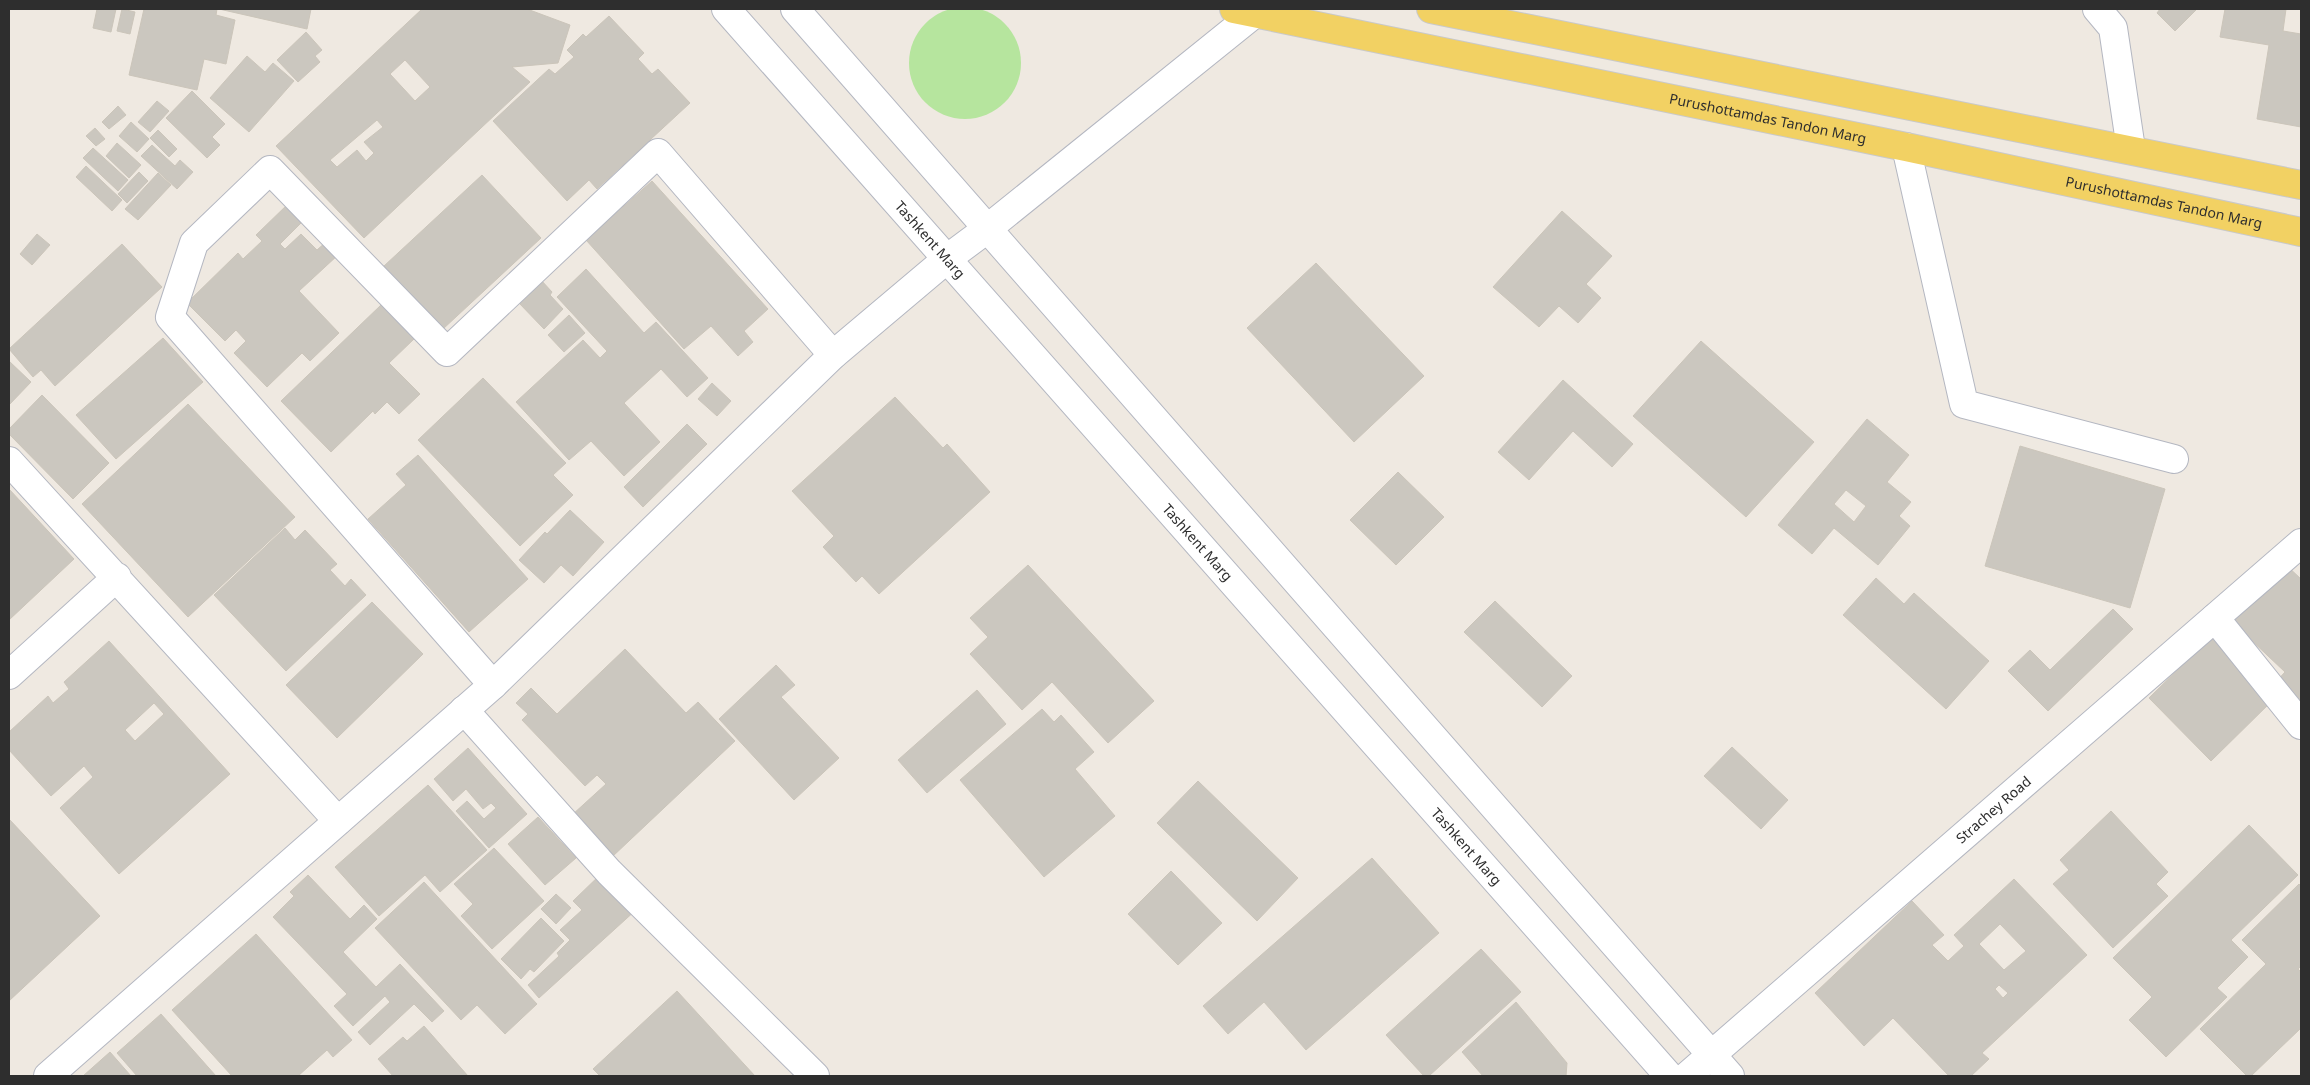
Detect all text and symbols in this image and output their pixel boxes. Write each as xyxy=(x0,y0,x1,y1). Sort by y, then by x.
street label: Purushottamdas Tandon Marg xyxy=(1668,89,1868,148)
street label: Purushottamdas Tandon Marg xyxy=(2064,172,2264,232)
street label: Tashkent Marg xyxy=(891,197,970,282)
street label: Tashkent Marg xyxy=(1158,499,1237,585)
street label: Strachey Road xyxy=(1952,772,2035,847)
street label: Tashkent Marg xyxy=(1427,804,1506,889)

